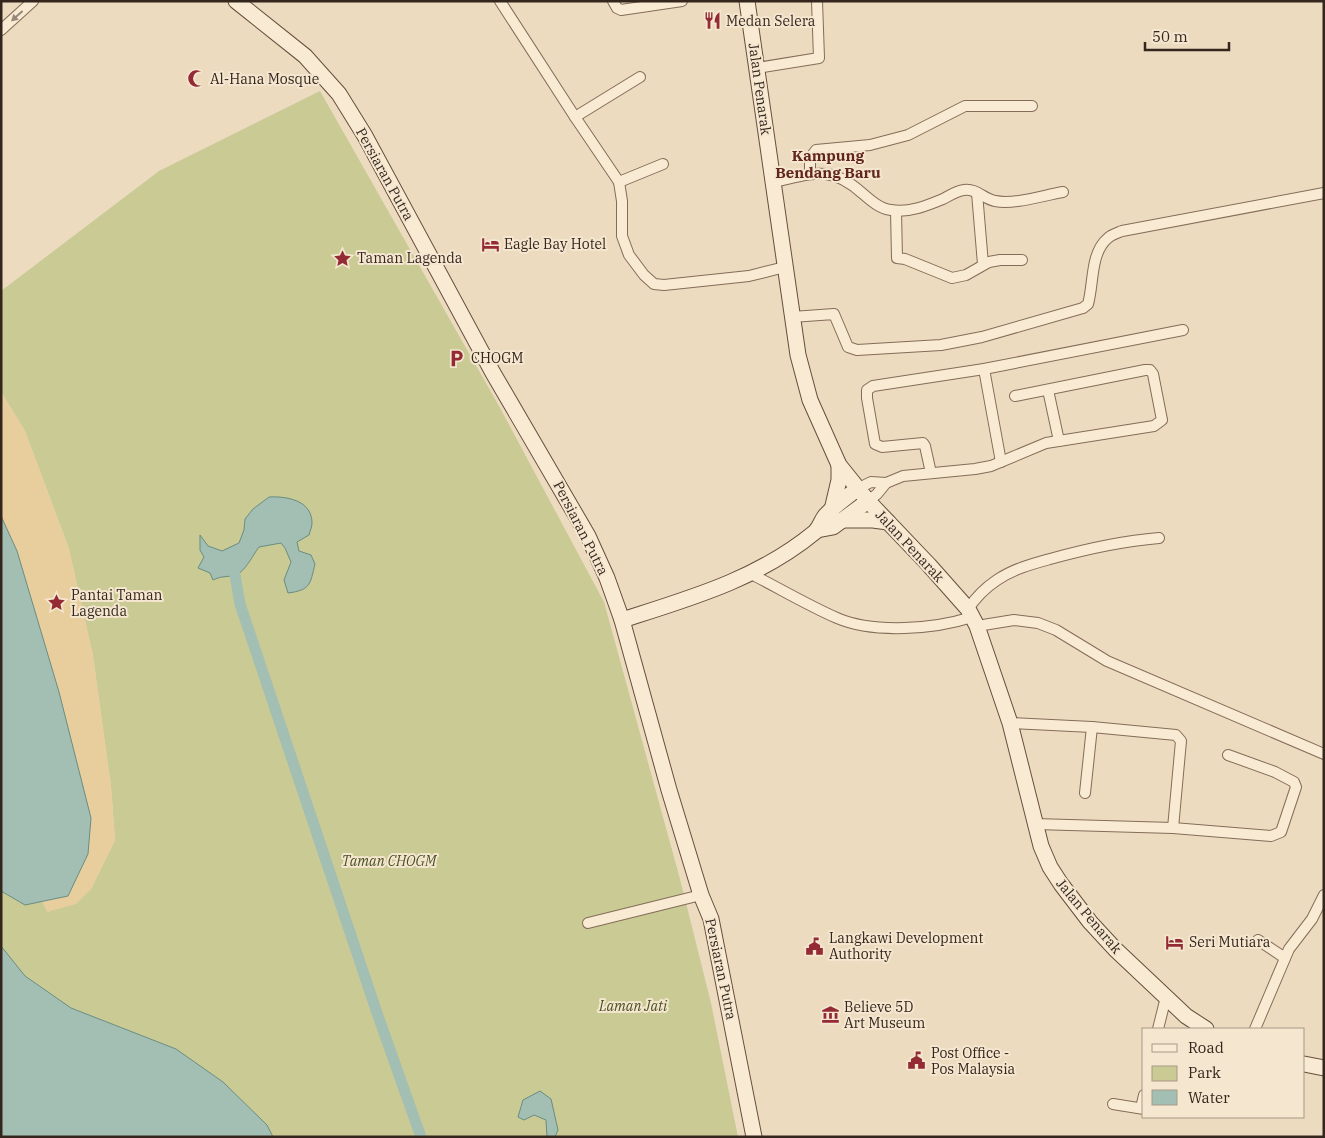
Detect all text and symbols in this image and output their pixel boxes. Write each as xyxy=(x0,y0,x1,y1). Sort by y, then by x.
one-way arrow xyxy=(11,10,24,21)
restaurant icon: Medan Selera xyxy=(702,11,722,31)
place label: Medan Selera xyxy=(726,12,816,30)
scale bar xyxy=(1145,20,1229,52)
text: 50 m xyxy=(1152,27,1188,46)
street label: Jalan Penarak xyxy=(745,42,775,137)
mosque icon: Al-Hana Mosque xyxy=(186,69,206,89)
place label: Al-Hana Mosque xyxy=(210,70,319,88)
street label: Persiaran Putra xyxy=(352,124,418,224)
district label: Kampung Bendang Baru xyxy=(775,146,881,182)
hotel icon: Eagle Bay Hotel xyxy=(480,234,500,254)
place label: Eagle Bay Hotel xyxy=(504,235,606,253)
place icon: Taman Lagenda xyxy=(333,248,353,268)
place label: Taman Lagenda xyxy=(357,249,463,267)
parking icon: CHOGM xyxy=(447,348,467,368)
place label: CHOGM xyxy=(471,349,524,367)
street label: Persiaran Putra xyxy=(550,478,613,578)
street label: Jalan Penarak xyxy=(872,506,949,587)
place label: Pantai Taman Lagenda xyxy=(71,586,163,620)
place icon: Pantai Taman Lagenda xyxy=(47,593,67,613)
park label: Taman CHOGM xyxy=(342,852,438,870)
street label: Jalan Penarak xyxy=(1052,875,1126,958)
street label: Persiaran Putra xyxy=(701,917,741,1022)
place label: Langkawi Development Authority xyxy=(829,929,983,963)
hotel icon: Seri Mutiara xyxy=(1165,932,1185,952)
place label: Seri Mutiara xyxy=(1189,933,1271,951)
public building icon: Langkawi Development Authority xyxy=(805,936,825,956)
park label: Laman Jati xyxy=(598,997,668,1015)
place label: Believe 5D Art Museum xyxy=(844,998,925,1032)
museum icon: Believe 5D Art Museum xyxy=(820,1005,840,1025)
legend xyxy=(1142,1028,1305,1118)
text: Road xyxy=(1188,1038,1224,1057)
place label: Post Office - Pos Malaysia xyxy=(931,1044,1016,1078)
public building icon: Post Office - Pos Malaysia xyxy=(907,1051,927,1071)
text: Park xyxy=(1188,1063,1221,1082)
text: Water xyxy=(1188,1088,1230,1107)

